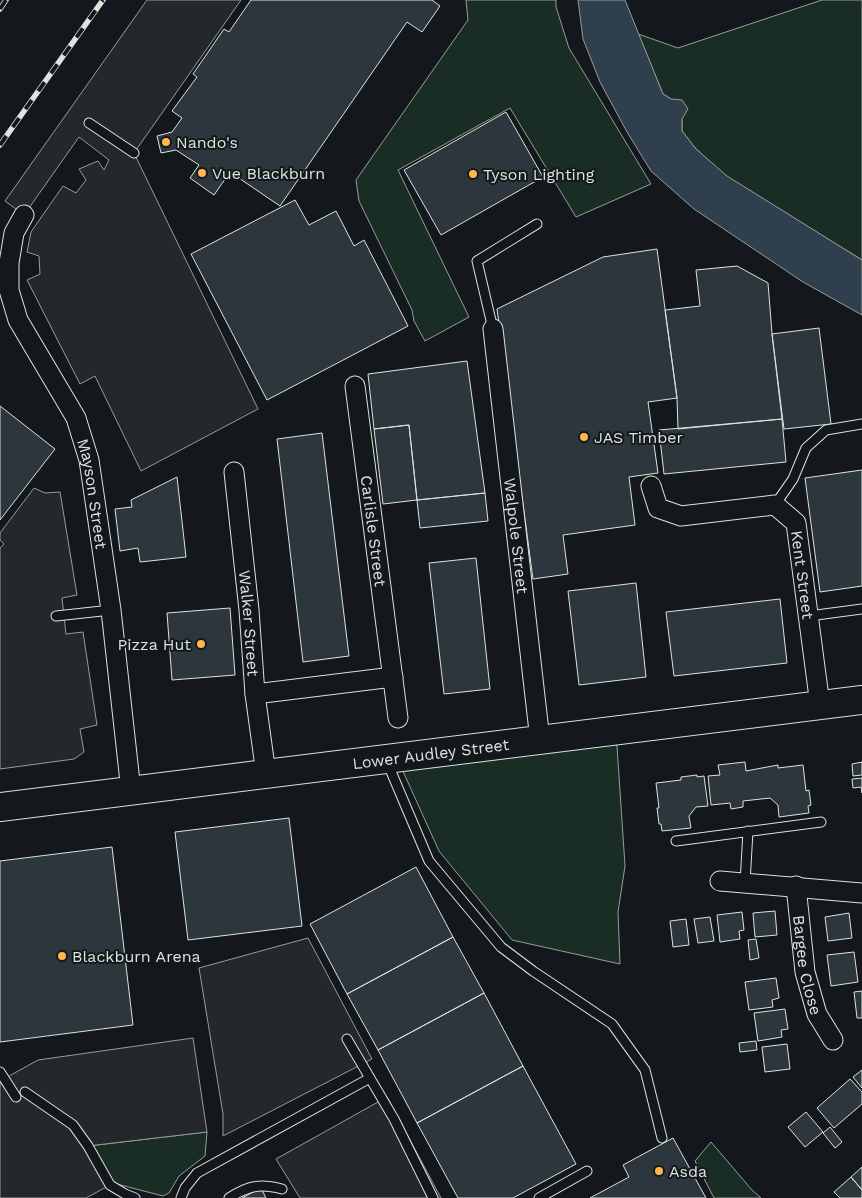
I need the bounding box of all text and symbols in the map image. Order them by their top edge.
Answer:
place label: Nando's [176,133,238,152]
marker: Nando's [160,136,172,148]
place label: Vue Blackburn [212,164,325,183]
place label: Tyson Lighting [483,165,595,184]
marker: Vue Blackburn [196,167,208,179]
marker: Tyson Lighting [467,168,479,180]
place label: JAS Timber [594,428,684,447]
marker: JAS Timber [578,431,590,443]
street label: Mayson Street [73,436,111,550]
street label: Carlisle Street [357,474,390,588]
street label: Walpole Street [501,477,533,595]
street label: Kent Street [788,529,818,621]
street label: Walker Street [235,569,263,677]
place label: Pizza Hut [118,635,191,654]
marker: Pizza Hut [195,638,207,650]
street label: Lower Audley Street [351,734,510,773]
street label: Bargee Close [790,914,826,1017]
place label: Blackburn Arena [72,947,201,966]
marker: Blackburn Arena [56,950,68,962]
place label: Asda [669,1162,707,1181]
marker: Asda [653,1165,665,1177]

